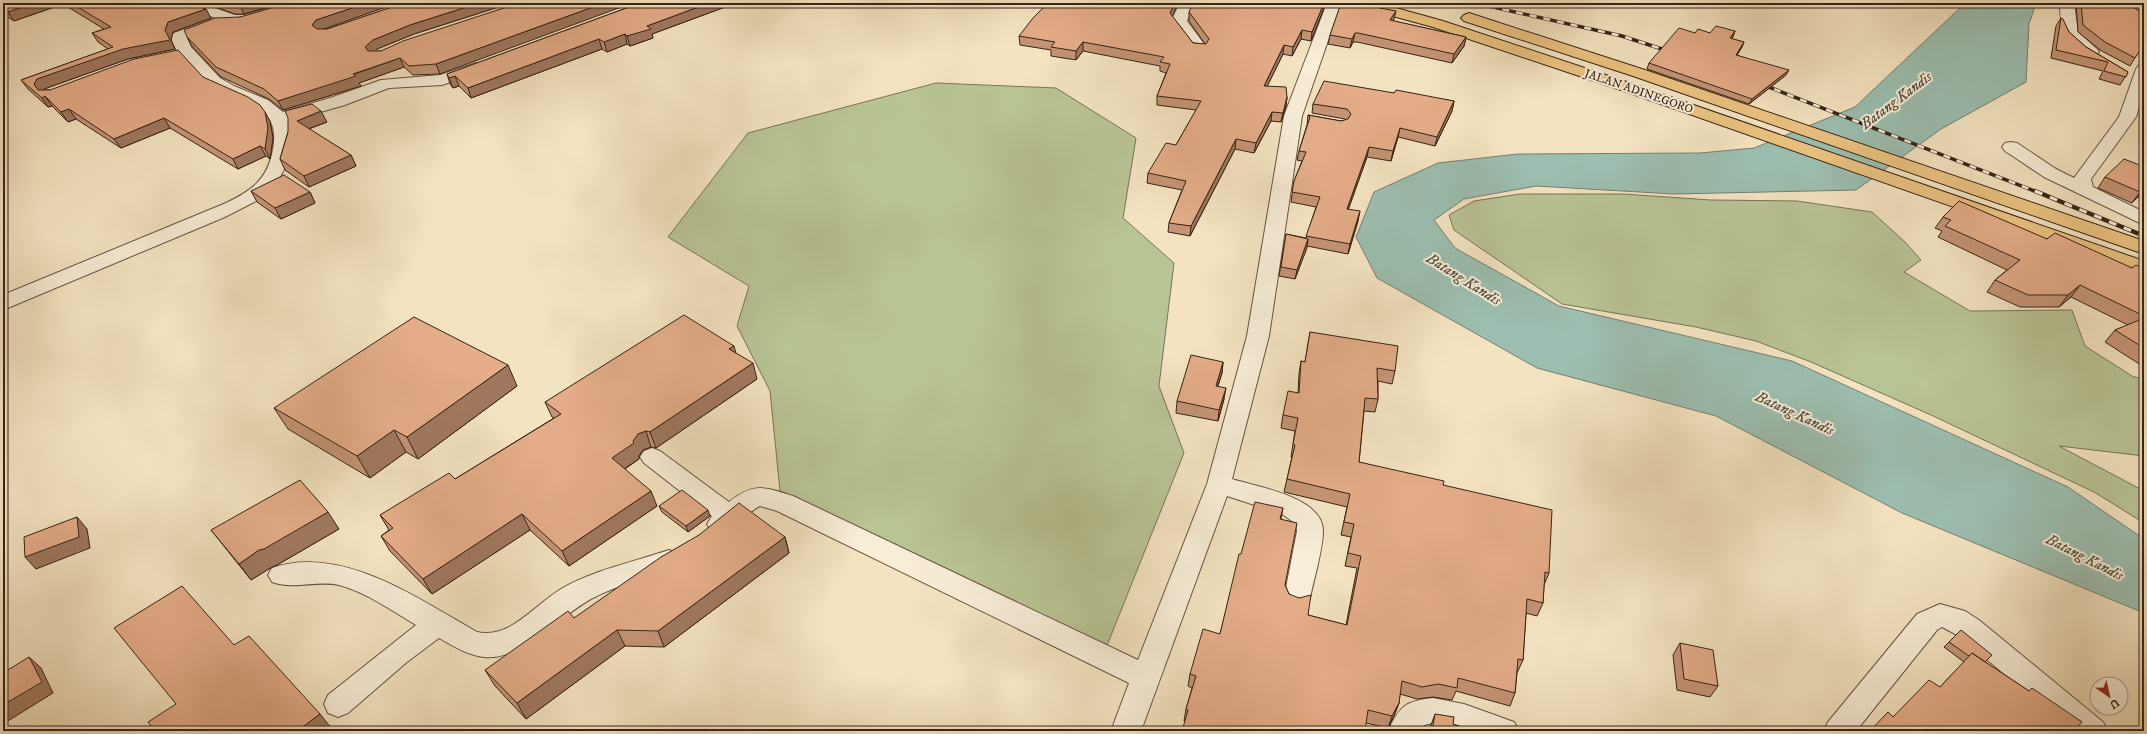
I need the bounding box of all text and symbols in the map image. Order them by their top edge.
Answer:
street label: JALAN ADINEGORO [1582,65,1695,117]
water label: Batang Kandis [1856,67,1936,134]
water label: Batang Kandis [1422,248,1505,310]
water label: Batang Kandis [1752,387,1837,440]
water label: Batang Kandis [2042,529,2127,585]
north arrow [2089,676,2129,716]
text: U [2106,695,2121,712]

